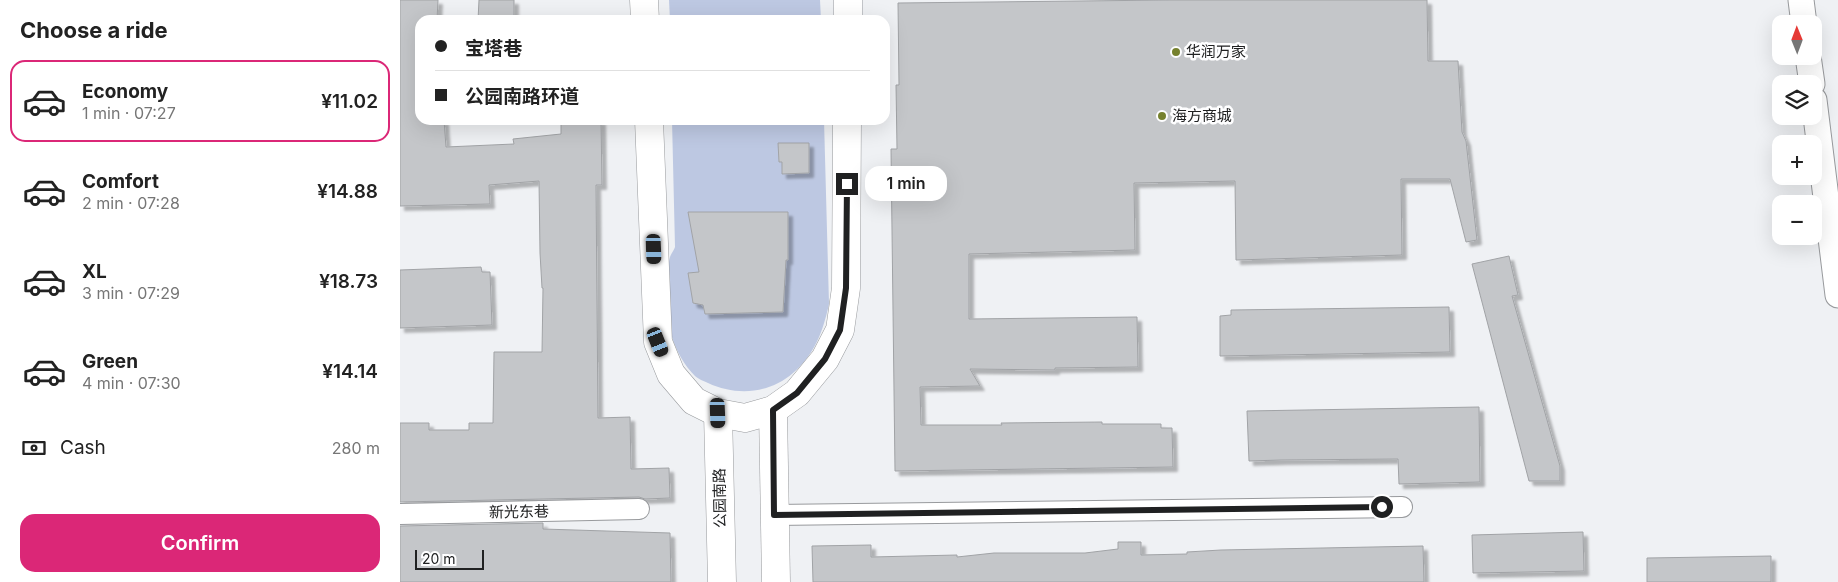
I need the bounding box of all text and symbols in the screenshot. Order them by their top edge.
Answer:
north arrow [1772,15,1822,65]
map controls [1772,15,1822,245]
text: Choose a ride [20,17,168,43]
text: 宝塔巷 [465,37,522,60]
place label: 华润万家 [1186,42,1246,61]
marker: 华润万家 [1170,46,1182,58]
button: layers [1772,75,1822,125]
icon: car [22,79,67,124]
text: Economy [82,80,168,103]
text: 公园南路环道 [465,85,579,108]
text: ¥11.02 [321,90,378,113]
text: 1 min · 07:27 [82,103,176,123]
place label: 海方商城 [1172,106,1232,125]
marker: 海方商城 [1156,110,1168,122]
button: + [1772,135,1822,185]
callout: 1 min [864,166,947,202]
icon: car [22,169,67,214]
text: Comfort [82,170,159,193]
route end [836,173,858,195]
text: 1 min [886,173,926,193]
text: ¥14.88 [317,180,378,203]
text: 2 min · 07:28 [82,193,180,213]
button: − [1772,195,1822,245]
car [645,234,662,264]
icon: car [22,259,67,304]
text: XL [82,260,107,283]
text: ¥18.73 [319,270,378,293]
text: 3 min · 07:29 [82,283,180,303]
car [645,325,670,359]
icon: car [22,349,67,394]
text: Green [82,350,138,373]
text: ¥14.14 [322,360,378,383]
text: 4 min · 07:30 [82,373,181,393]
car [709,398,726,428]
icon: cash [20,434,48,462]
text: Cash [60,436,106,459]
text: 280 m [332,438,380,458]
street label: 公园南路 [709,468,730,528]
route start [1371,496,1393,518]
street label: 新光东巷 [489,501,549,522]
button: Confirm [20,514,380,572]
scale bar [415,547,484,570]
text: 20 m [422,550,456,567]

